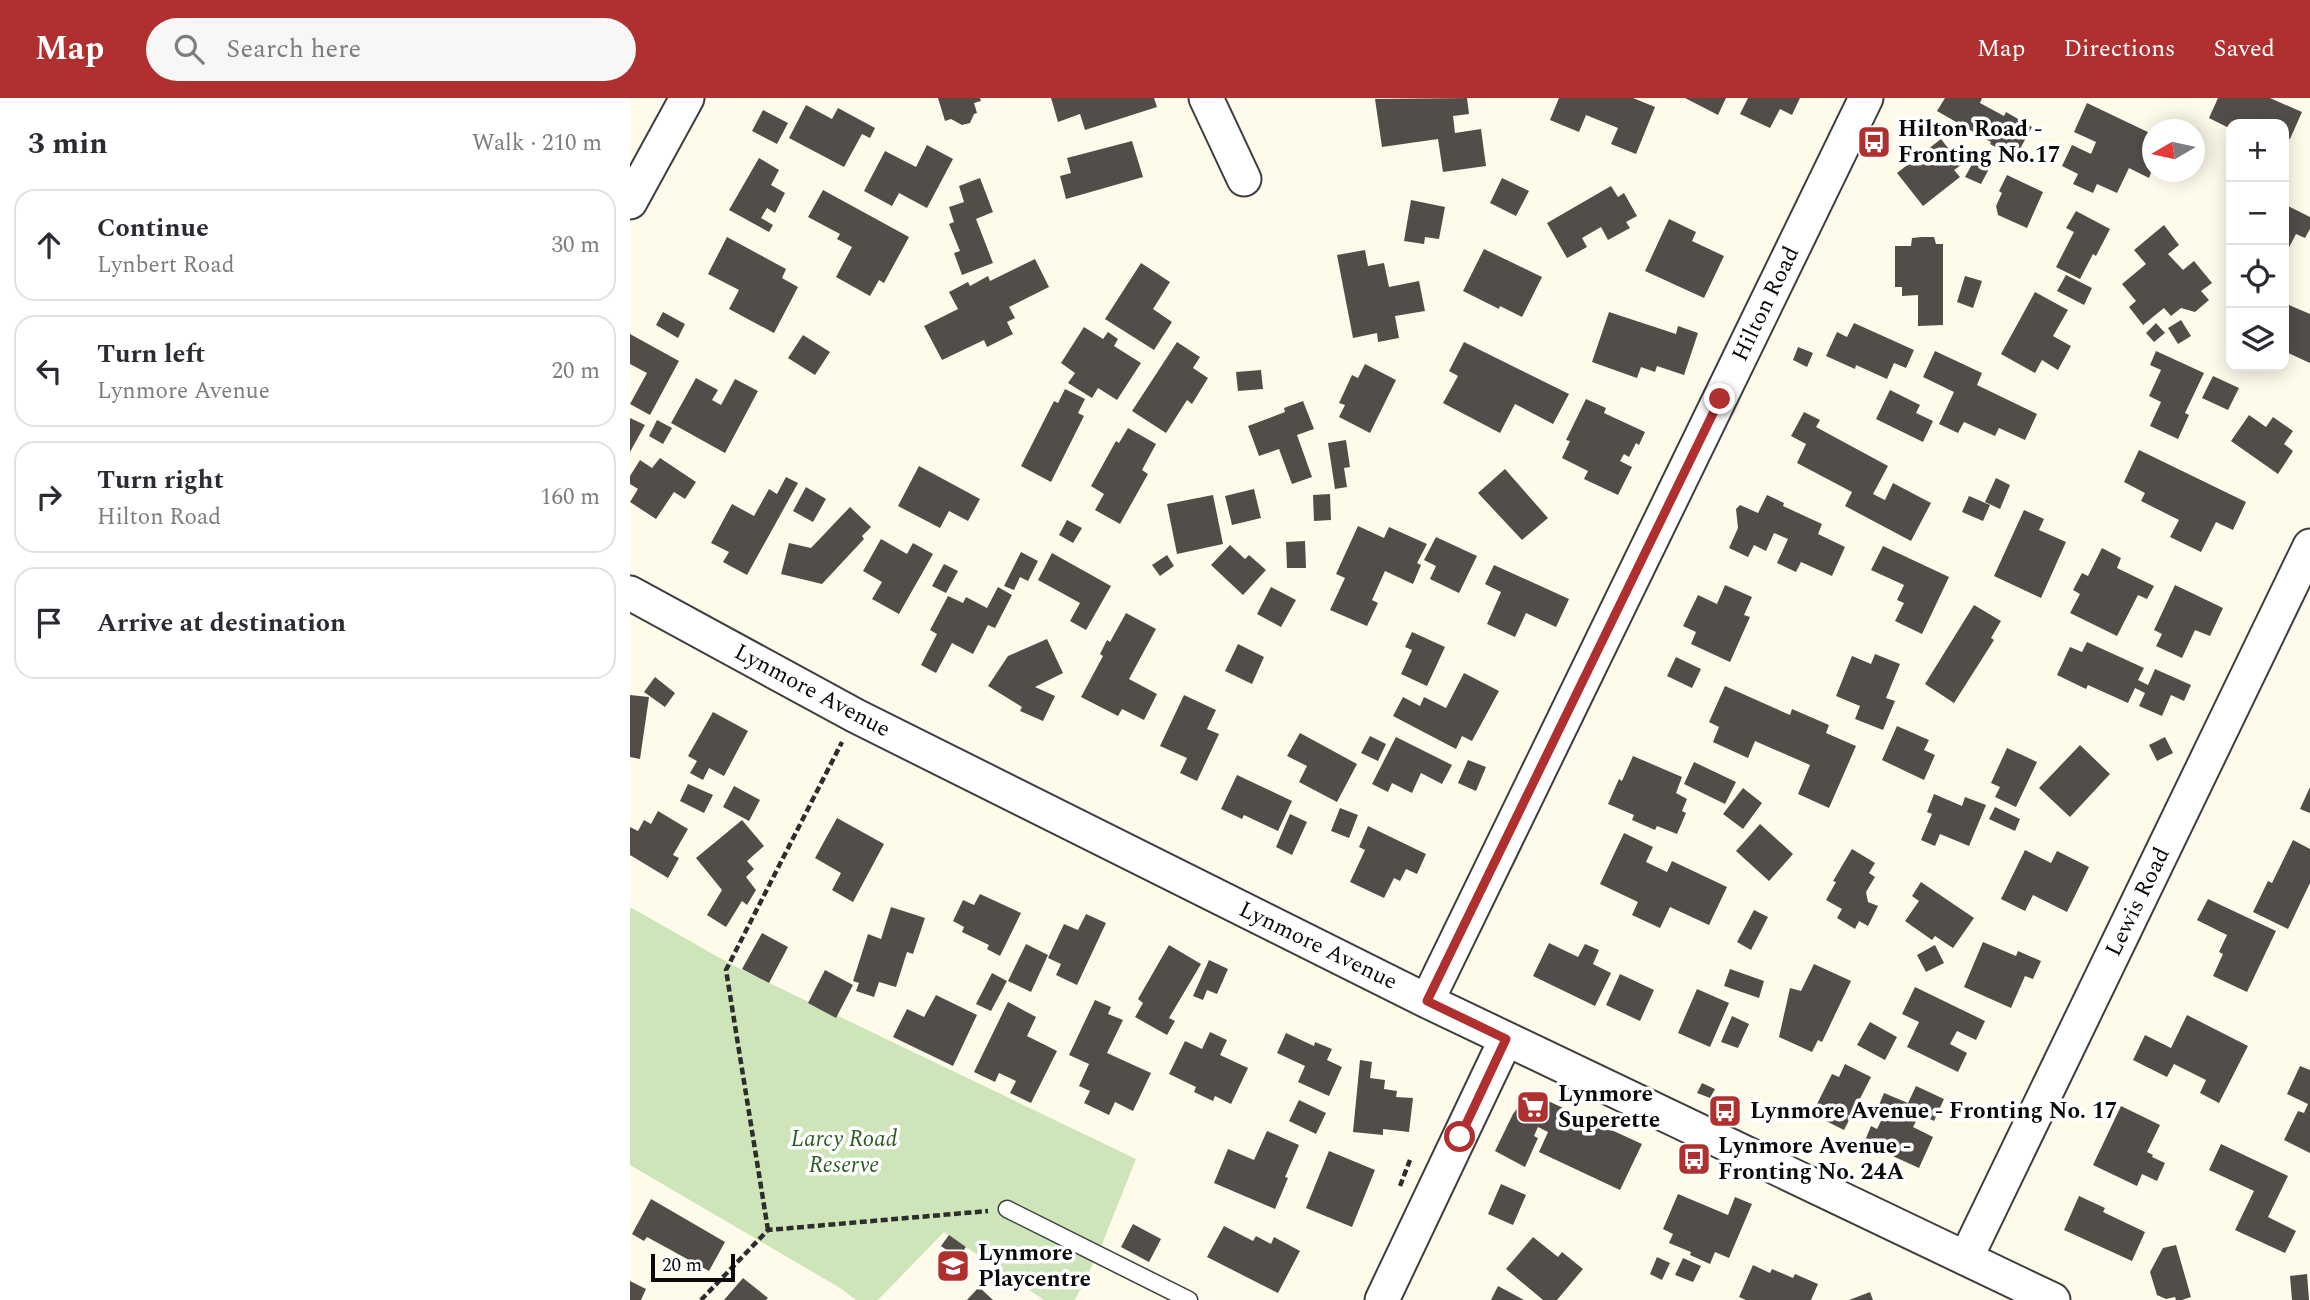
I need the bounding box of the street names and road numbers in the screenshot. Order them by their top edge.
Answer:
street label: Hilton Road [1723,240,1809,367]
street label: Lynmore Avenue [727,635,897,747]
street label: Lewis Road [2096,841,2180,963]
street label: Lynmore Avenue [1233,892,1403,1000]

